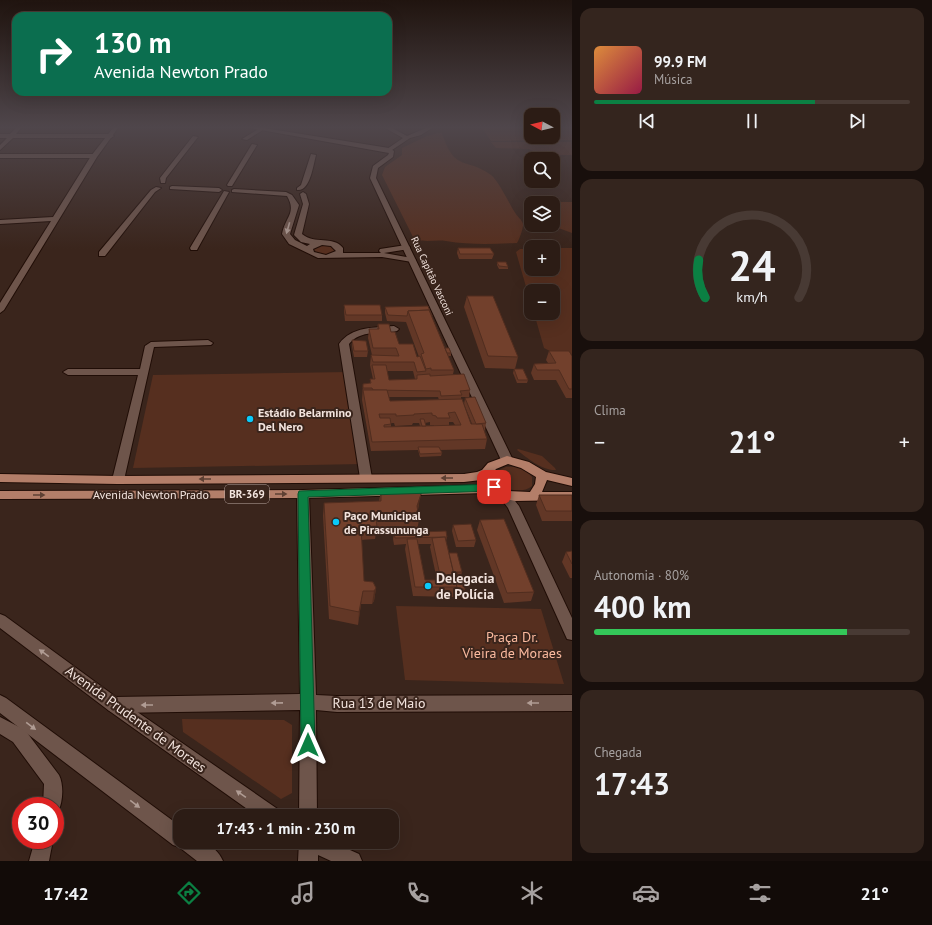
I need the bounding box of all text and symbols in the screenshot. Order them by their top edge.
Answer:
text: 130 m [94,24,171,61]
icon: right [28,28,80,80]
text: 99.9 FM [654,52,707,71]
text: Avenida Newton Prado [94,60,268,83]
text: Música [654,71,693,88]
north arrow [524,108,560,144]
map controls [524,108,560,320]
icon: previous [636,110,658,132]
icon: pause [741,110,763,132]
icon: next [846,110,868,132]
button: search [524,152,560,188]
button: layers [524,196,560,232]
one-way arrow [285,222,291,234]
street label: Rua Capitão Vasconi [408,234,456,318]
text: 24 [728,239,776,292]
button: + [524,240,560,276]
button: − [524,284,560,320]
text: km/h [736,286,768,305]
text: Clima [594,402,626,419]
place label: Estádio Belarmino Del Nero [258,405,352,434]
marker: Estádio Belarmino Del Nero [245,414,255,424]
text: 21° [728,422,776,461]
text: − [594,428,605,456]
text: + [899,428,910,456]
pin [477,470,511,504]
one-way arrow [440,475,453,481]
one-way arrow [199,476,211,483]
icon: arrive [483,476,505,498]
road number: BR-369 [225,485,269,503]
street label: Avenida Newton Prado [93,487,209,502]
one-way arrow [275,491,288,497]
one-way arrow [33,492,46,498]
place label: Paço Municipal de Pirassununga [344,508,428,537]
marker: Paço Municipal de Pirassununga [331,517,341,527]
text: Autonomia · 80% [594,567,689,584]
place label: Delegacia de Polícia [436,569,495,603]
marker: Delegacia de Polícia [423,581,433,591]
text: 400 km [594,587,692,626]
park label: Praça Dr. Vieira de Moraes [461,628,562,662]
one-way arrow [39,649,49,657]
street label: Avenida Prudente de Moraes [62,662,210,776]
street label: Rua 13 de Maio [332,694,426,712]
one-way arrow [270,700,283,706]
one-way arrow [526,700,539,706]
one-way arrow [140,702,153,708]
one-way arrow [26,722,37,730]
position arrow [287,724,329,766]
text: Chegada [594,744,642,761]
text: 17:43 [594,764,670,803]
one-way arrow [236,790,246,798]
speed limit sign: 30 [12,797,64,849]
one-way arrow [130,800,140,808]
text: 17:43 · 1 min · 230 m [217,819,355,838]
icon: directions [175,879,203,907]
icon: music [289,879,317,907]
icon: phone [404,879,432,907]
icon: climate [518,879,546,907]
icon: car [632,879,660,907]
icon: filters [746,879,774,907]
text: 17:42 [43,882,89,905]
text: 21° [861,882,889,905]

